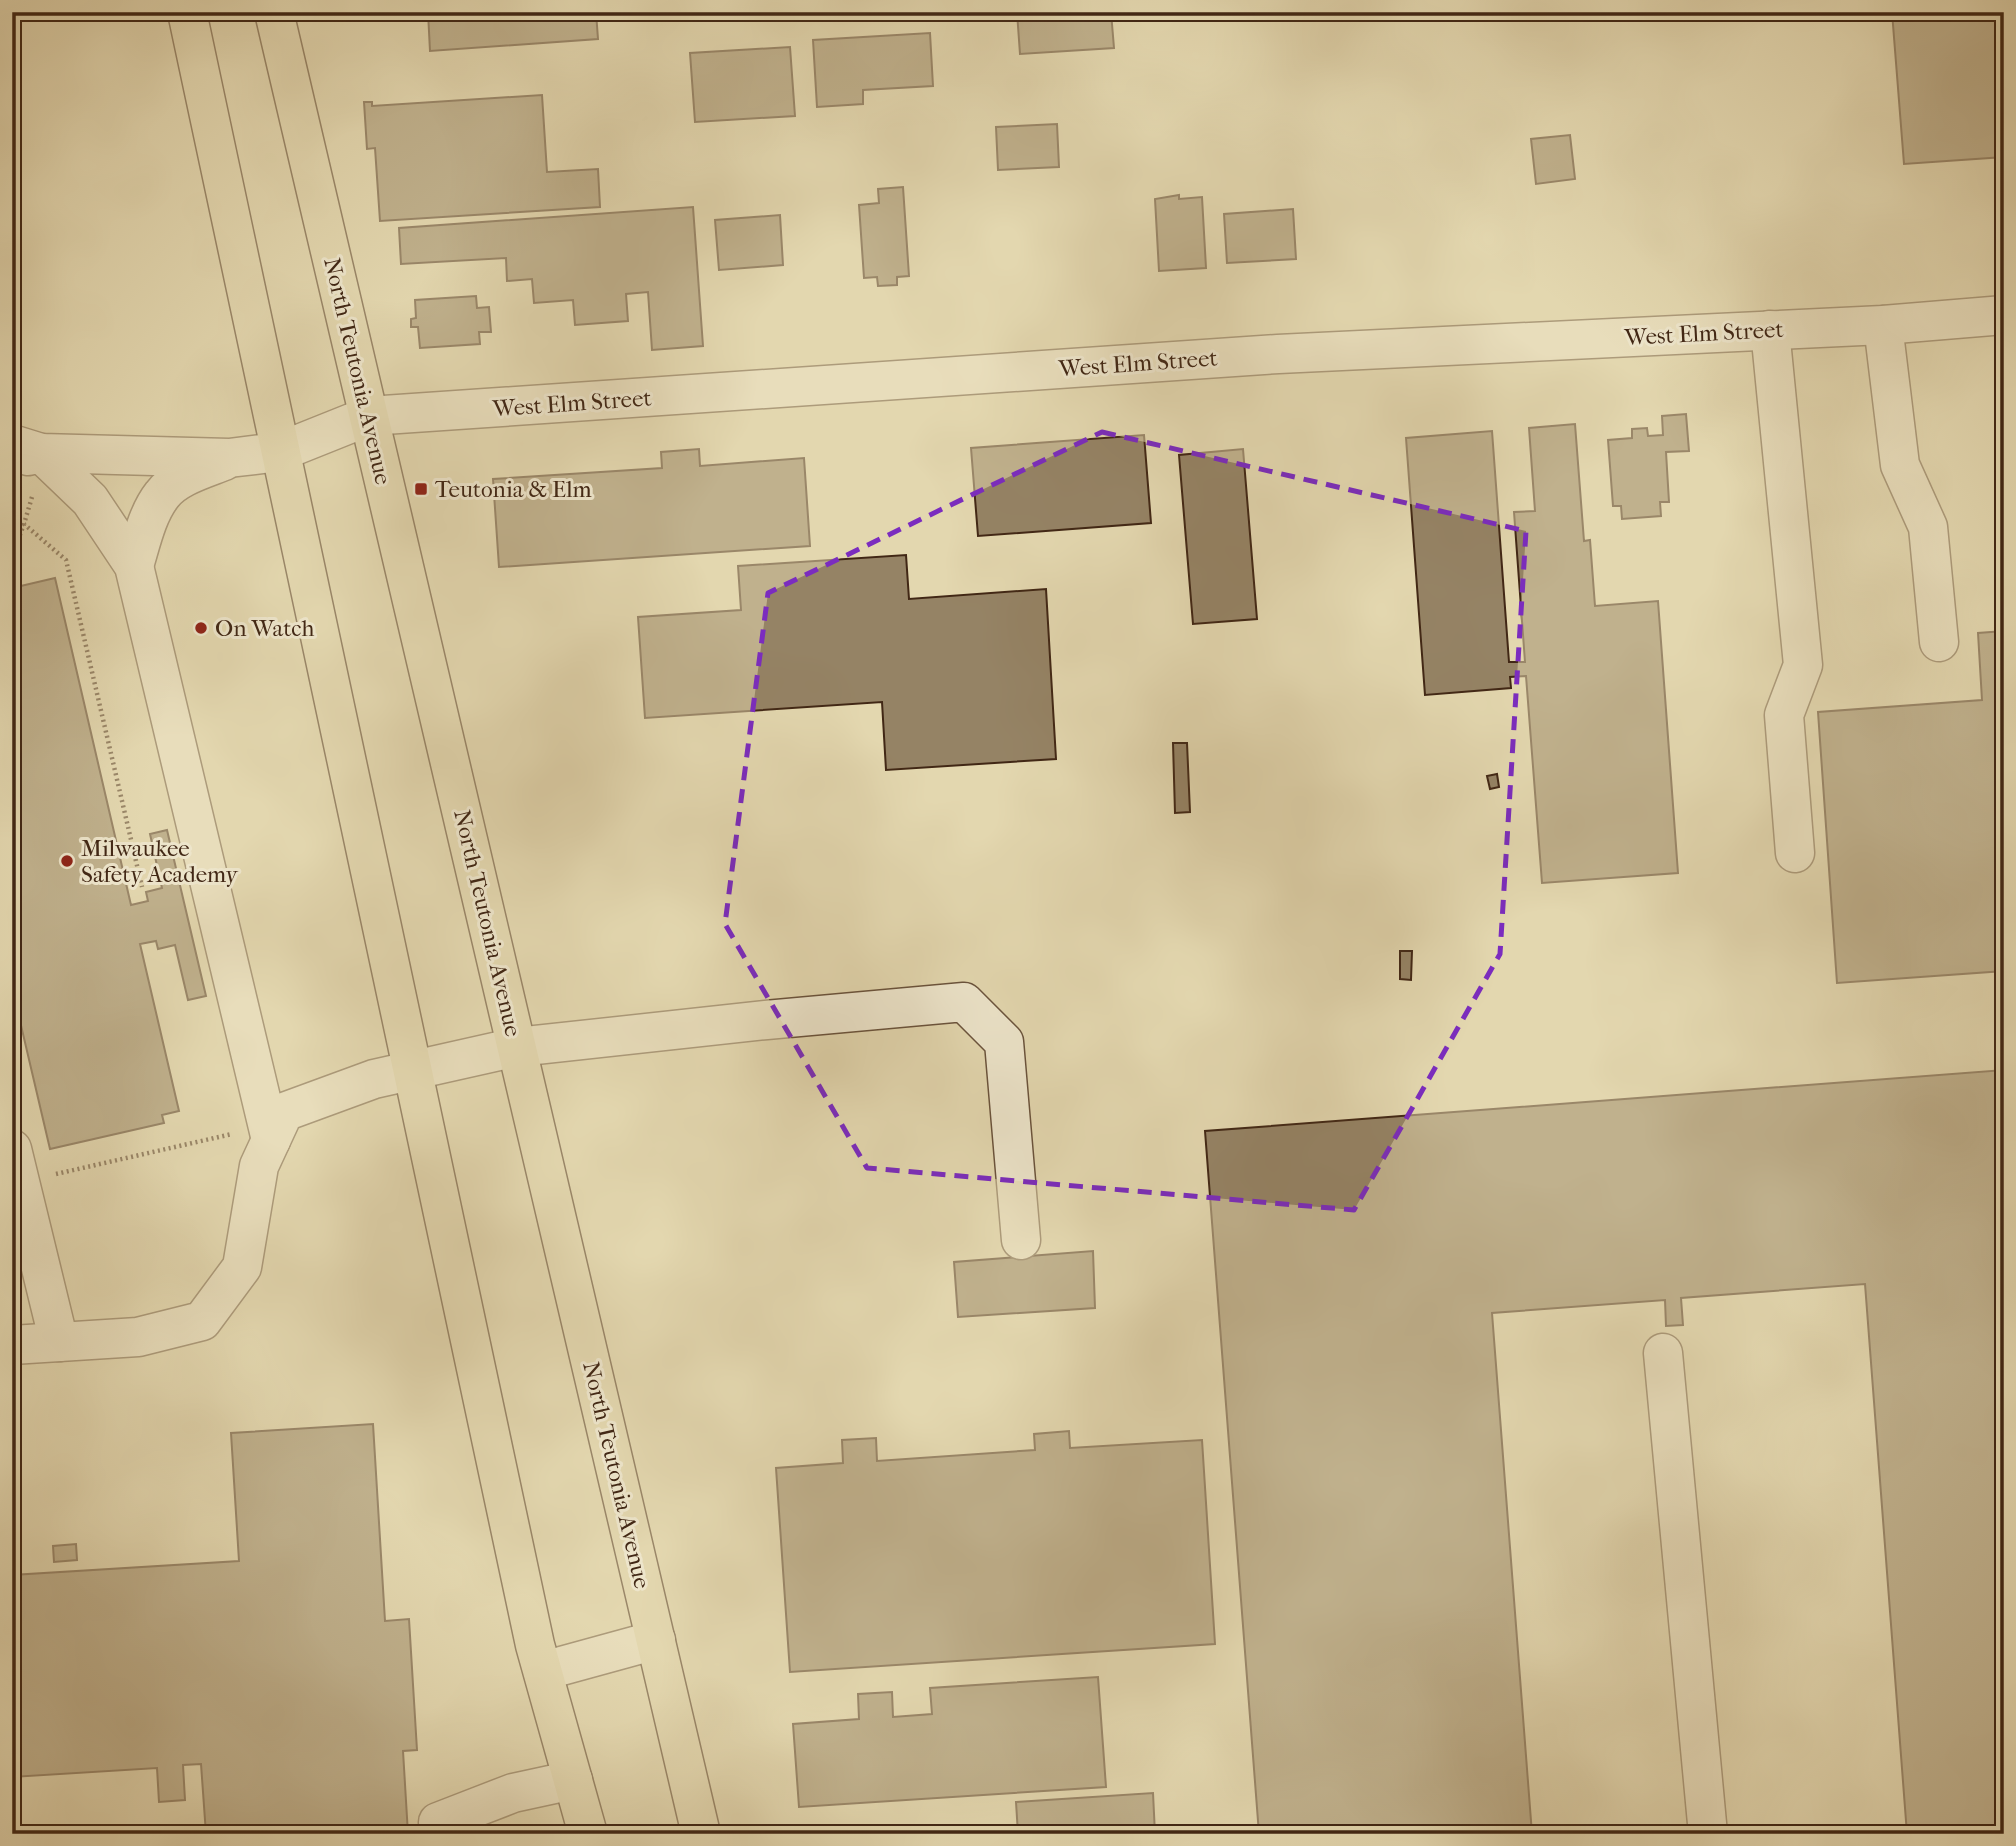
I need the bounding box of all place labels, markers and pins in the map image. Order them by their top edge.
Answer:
place label: Teutonia & Elm [435,476,592,503]
marker: Teutonia & Elm [413,481,429,497]
place label: On Watch [215,615,314,642]
marker: On Watch [193,620,209,636]
place label: Milwaukee Safety Academy [81,835,239,888]
marker: Milwaukee Safety Academy [59,853,75,869]

